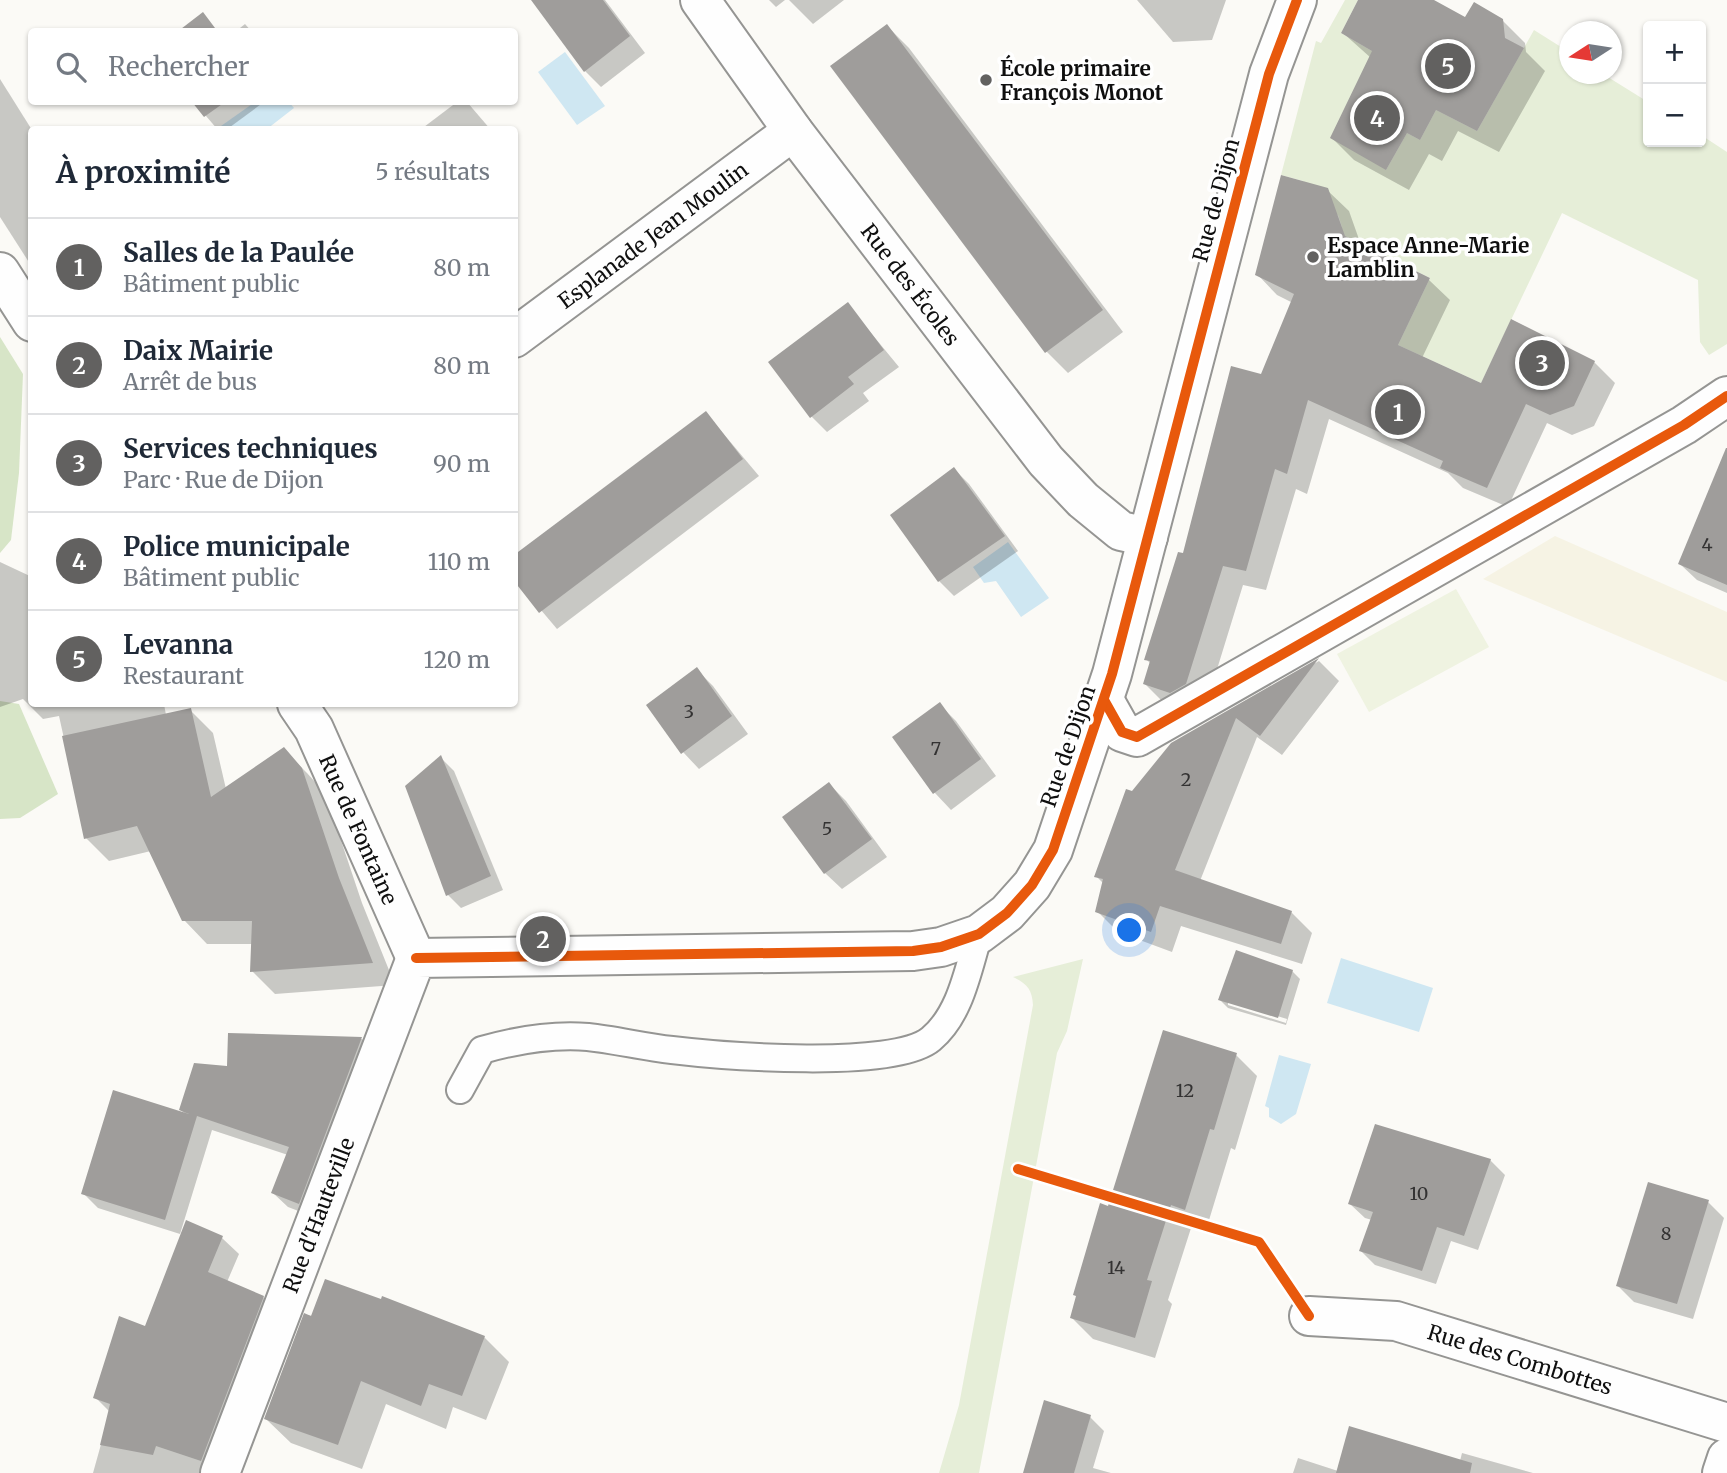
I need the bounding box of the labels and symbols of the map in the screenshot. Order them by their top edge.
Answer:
north arrow [1559,21,1622,84]
pin: 5 [1425,40,1471,92]
place label: École primaire François Monot [1000,54,1164,106]
marker: École primaire François Monot [978,72,994,88]
pin: 4 [1354,92,1400,144]
street label: Rue de Dijon [1187,135,1245,265]
street label: Esplanade Jean Moulin [553,156,753,314]
street label: Rue des Écoles [855,218,966,351]
place label: Espace Anne-Marie Lamblin [1327,232,1529,283]
marker: Espace Anne-Marie Lamblin [1305,249,1321,265]
pin: 3 [1519,337,1565,389]
pin: 1 [1375,386,1421,438]
house number: 4 [1701,533,1713,556]
street label: Rue de Dijon [1035,682,1101,810]
house number: 3 [684,700,694,723]
house number: 7 [931,737,941,760]
street label: Rue de Fontaine [313,750,404,909]
house number: 2 [1181,768,1191,791]
house number: 5 [822,817,832,840]
pin: 2 [520,913,566,965]
your location [1112,913,1146,947]
house number: 12 [1176,1079,1194,1102]
street label: Rue d'Hauteville [276,1134,360,1296]
house number: 10 [1410,1182,1428,1205]
house number: 8 [1661,1222,1671,1245]
house number: 14 [1107,1256,1125,1279]
street label: Rue des Combottes [1424,1318,1616,1400]

